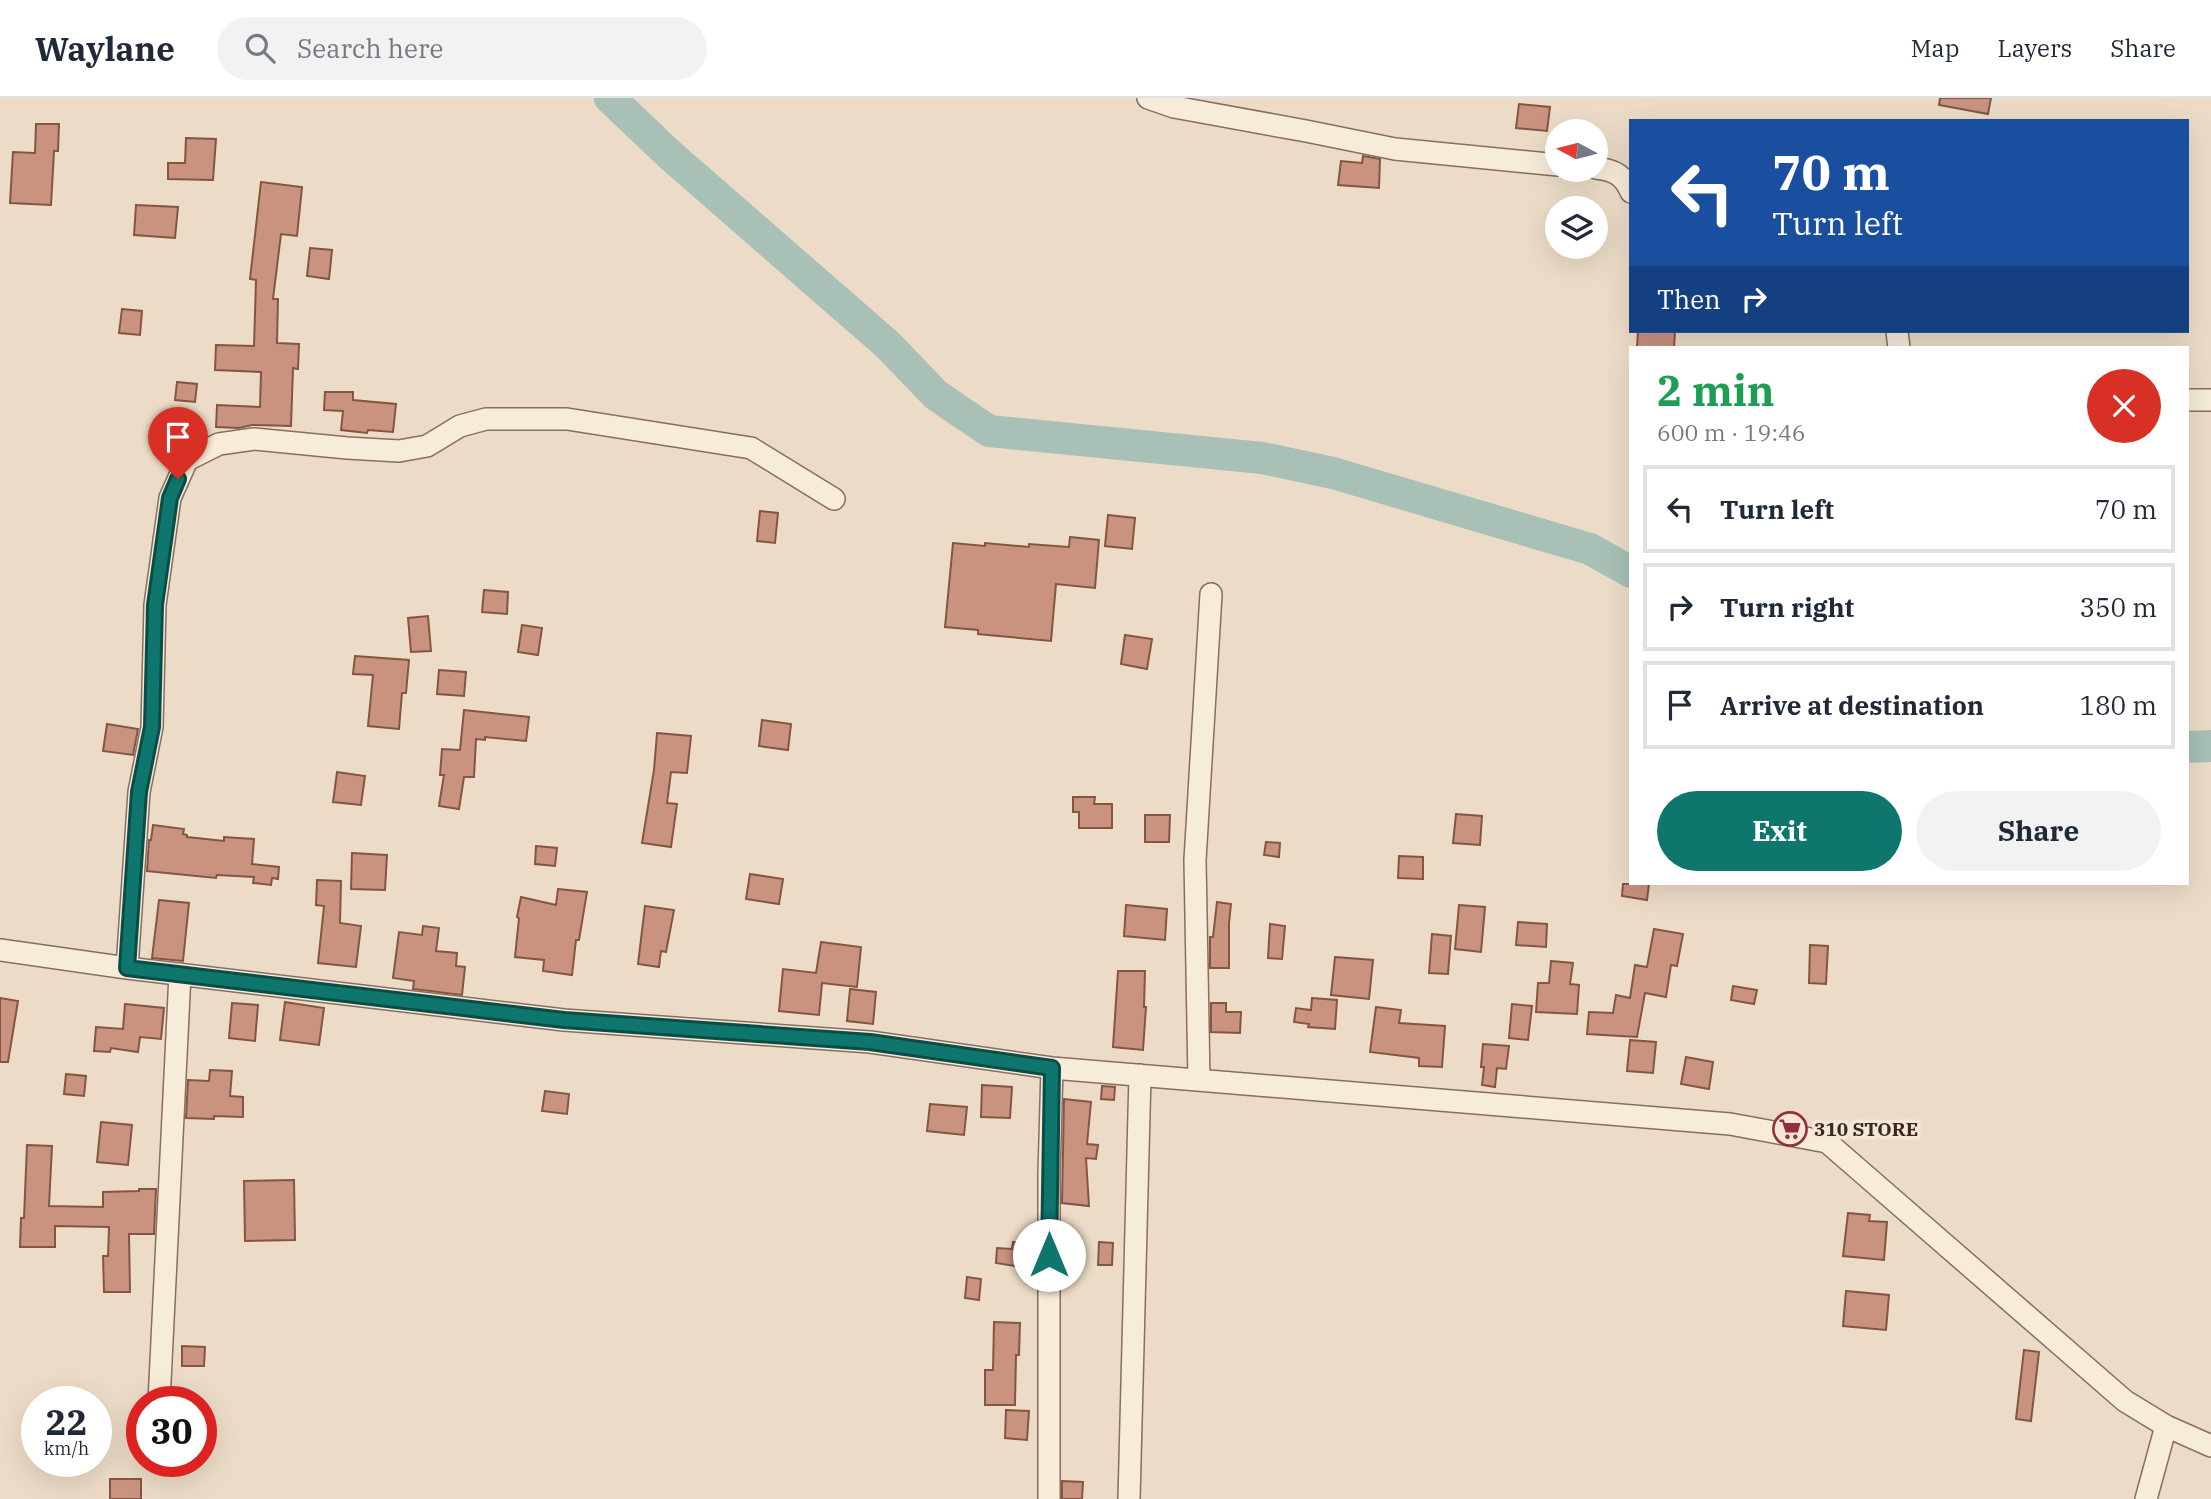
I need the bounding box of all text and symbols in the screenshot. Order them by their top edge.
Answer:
search box [217,17,707,80]
text: Waylane [35,27,175,70]
icon: search [241,29,279,67]
text: Search here [297,31,443,65]
text: Map [1911,32,1959,64]
text: Layers [1997,32,2072,64]
text: Share [2110,32,2176,64]
north arrow [1545,119,1608,182]
map controls [1545,119,1608,259]
text: 70 m [1772,140,1890,203]
icon: left [1657,147,1748,238]
button: layers [1545,196,1608,259]
text: Turn left [1772,202,1903,244]
icon: right [1735,280,1773,318]
text: Then [1657,282,1721,316]
text: 2 min [1657,363,1775,418]
button: close [2087,369,2161,443]
pin [148,407,208,479]
text: 600 m · 19:46 [1657,417,1806,447]
icon: arrive [159,418,197,456]
icon: left [1661,490,1699,528]
text: Turn left [1720,492,1834,526]
text: 70 m [2095,492,2157,526]
icon: right [1661,588,1699,626]
text: Turn right [1720,590,1854,624]
text: 350 m [2079,590,2157,624]
icon: arrive [1661,686,1699,724]
text: Arrive at destination [1720,688,1984,722]
text: 180 m [2079,688,2157,722]
button: Exit [1657,791,1902,871]
button: Share [1916,791,2161,871]
supermarket icon: 310 STORE [1771,1110,1809,1148]
place label: 310 STORE [1814,1117,1918,1141]
position arrow [1012,1218,1086,1292]
speed limit sign: 30 [126,1386,217,1477]
text: 22 [45,1399,88,1445]
text: km/h [44,1437,89,1460]

